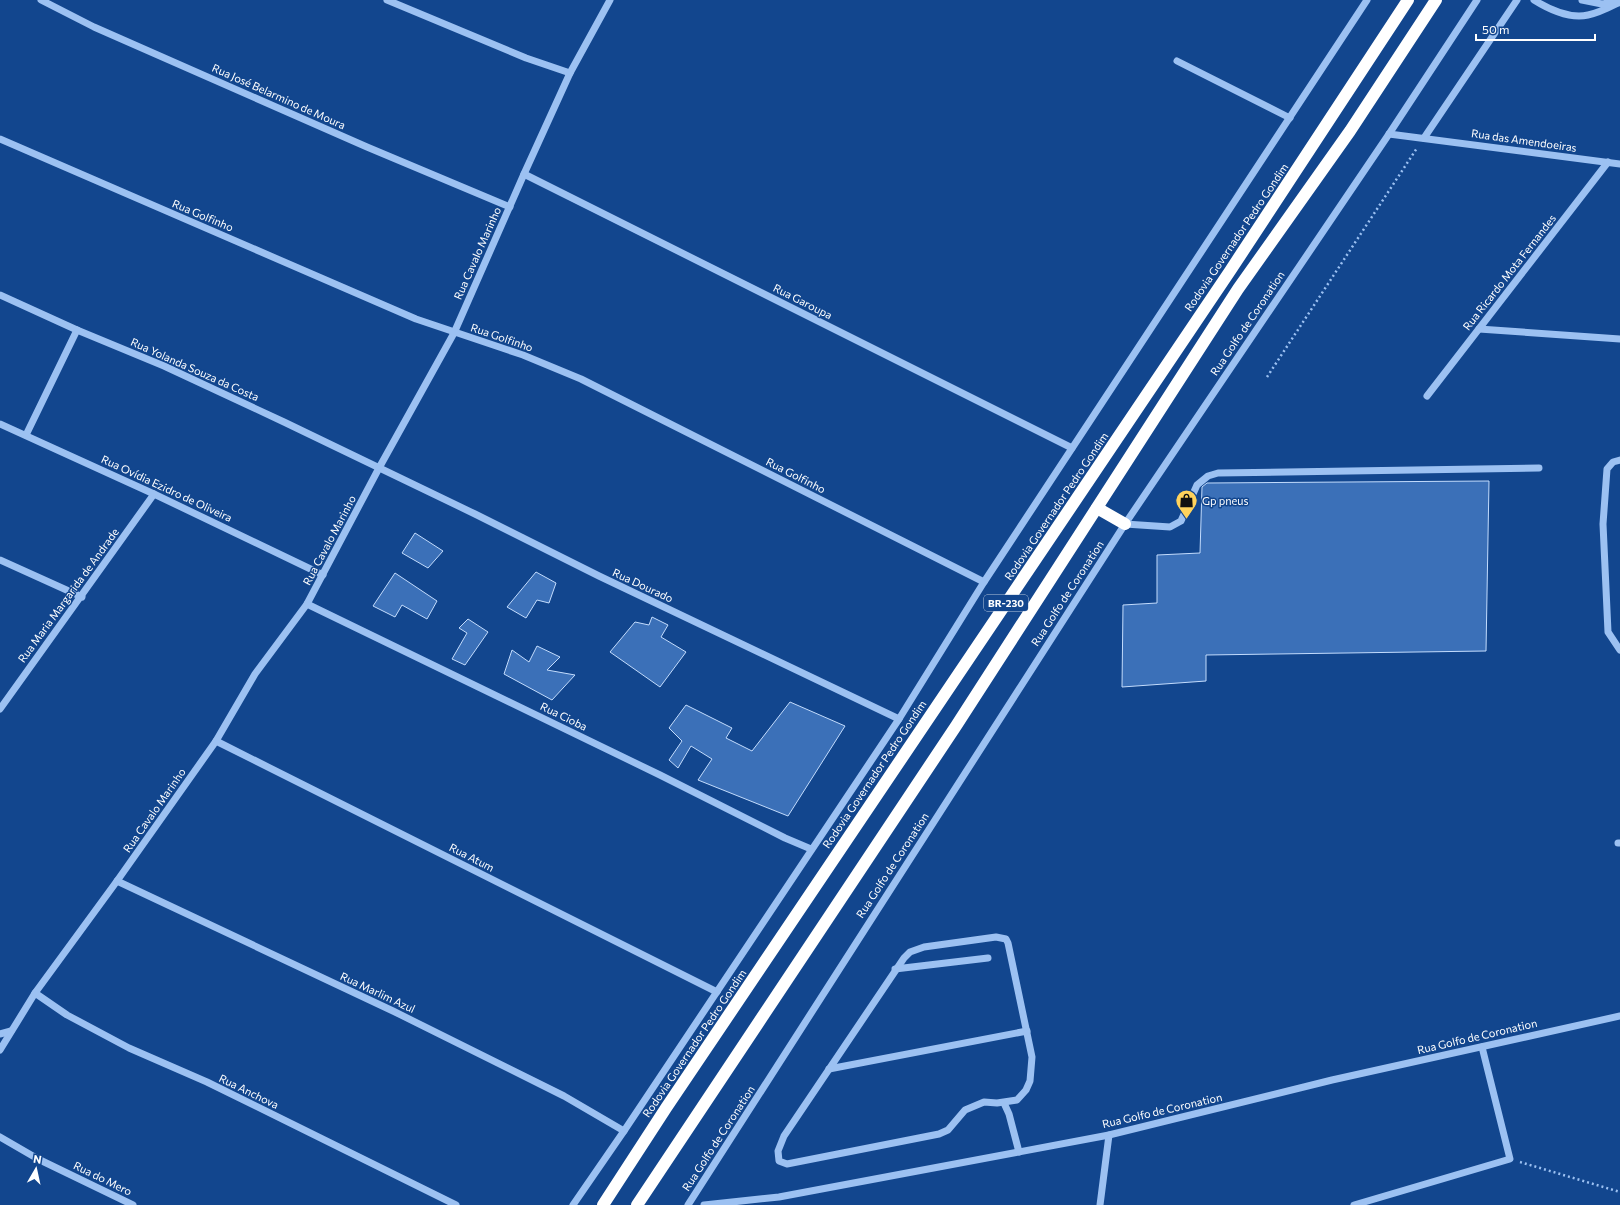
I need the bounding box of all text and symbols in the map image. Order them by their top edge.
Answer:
scale bar [1476,16,1595,42]
text: 50 m [1482,22,1510,36]
street label: Rua José Belarmino de Moura [210,61,348,132]
street label: Rua das Amendoeiras [1470,126,1578,154]
street label: Rodovia Governador Pedro Gondim [1181,161,1291,313]
street label: Rua Golfinho [171,196,236,234]
street label: Rua Cavalo Marinho [451,204,503,301]
street label: Rua Ricardo Mota Fernandes [1460,212,1558,332]
street label: Rua Golfo de Coronation [1207,268,1287,378]
street label: Rua Garoupa [771,281,835,321]
street label: Rua Golfinho [469,320,535,354]
street label: Rua Yolanda Souza da Costa [129,335,261,403]
street label: Rodovia Governador Pedro Gondim [1001,430,1111,582]
street label: Rua Ovídia Ezidro de Oliveira [100,452,234,524]
street label: Rua Golfinho [764,454,828,496]
shop icon: Gp pneus [1173,487,1199,520]
street label: Rua Cavalo Marinho [300,493,358,587]
place label: Gp pneus [1202,494,1248,507]
street label: Rua Maria Margarida de Andrade [15,525,121,665]
street label: Rua Golfo de Coronation [1028,538,1106,648]
street label: Rua Dourado [611,565,676,605]
road number: BR-230 [984,595,1028,611]
street label: Rodovia Governador Pedro Gondim [819,698,929,850]
street label: Rua Cioba [538,699,590,733]
street label: Rua Cavalo Marinho [120,765,188,855]
street label: Rua Golfo de Coronation [853,810,931,920]
street label: Rua Atum [447,840,497,874]
street label: Rodovia Governador Pedro Gondim [639,967,749,1119]
street label: Rua Marlim Azul [338,969,418,1015]
street label: Rua Golfo de Coronation [1416,1016,1538,1056]
street label: Rua Anchova [217,1071,281,1111]
street label: Rua Golfo de Coronation [679,1083,757,1193]
street label: Rua Golfo de Coronation [1101,1090,1223,1130]
north arrow [16,1149,56,1189]
text: N [33,1152,43,1166]
street label: Rua do Mero [72,1158,135,1198]

